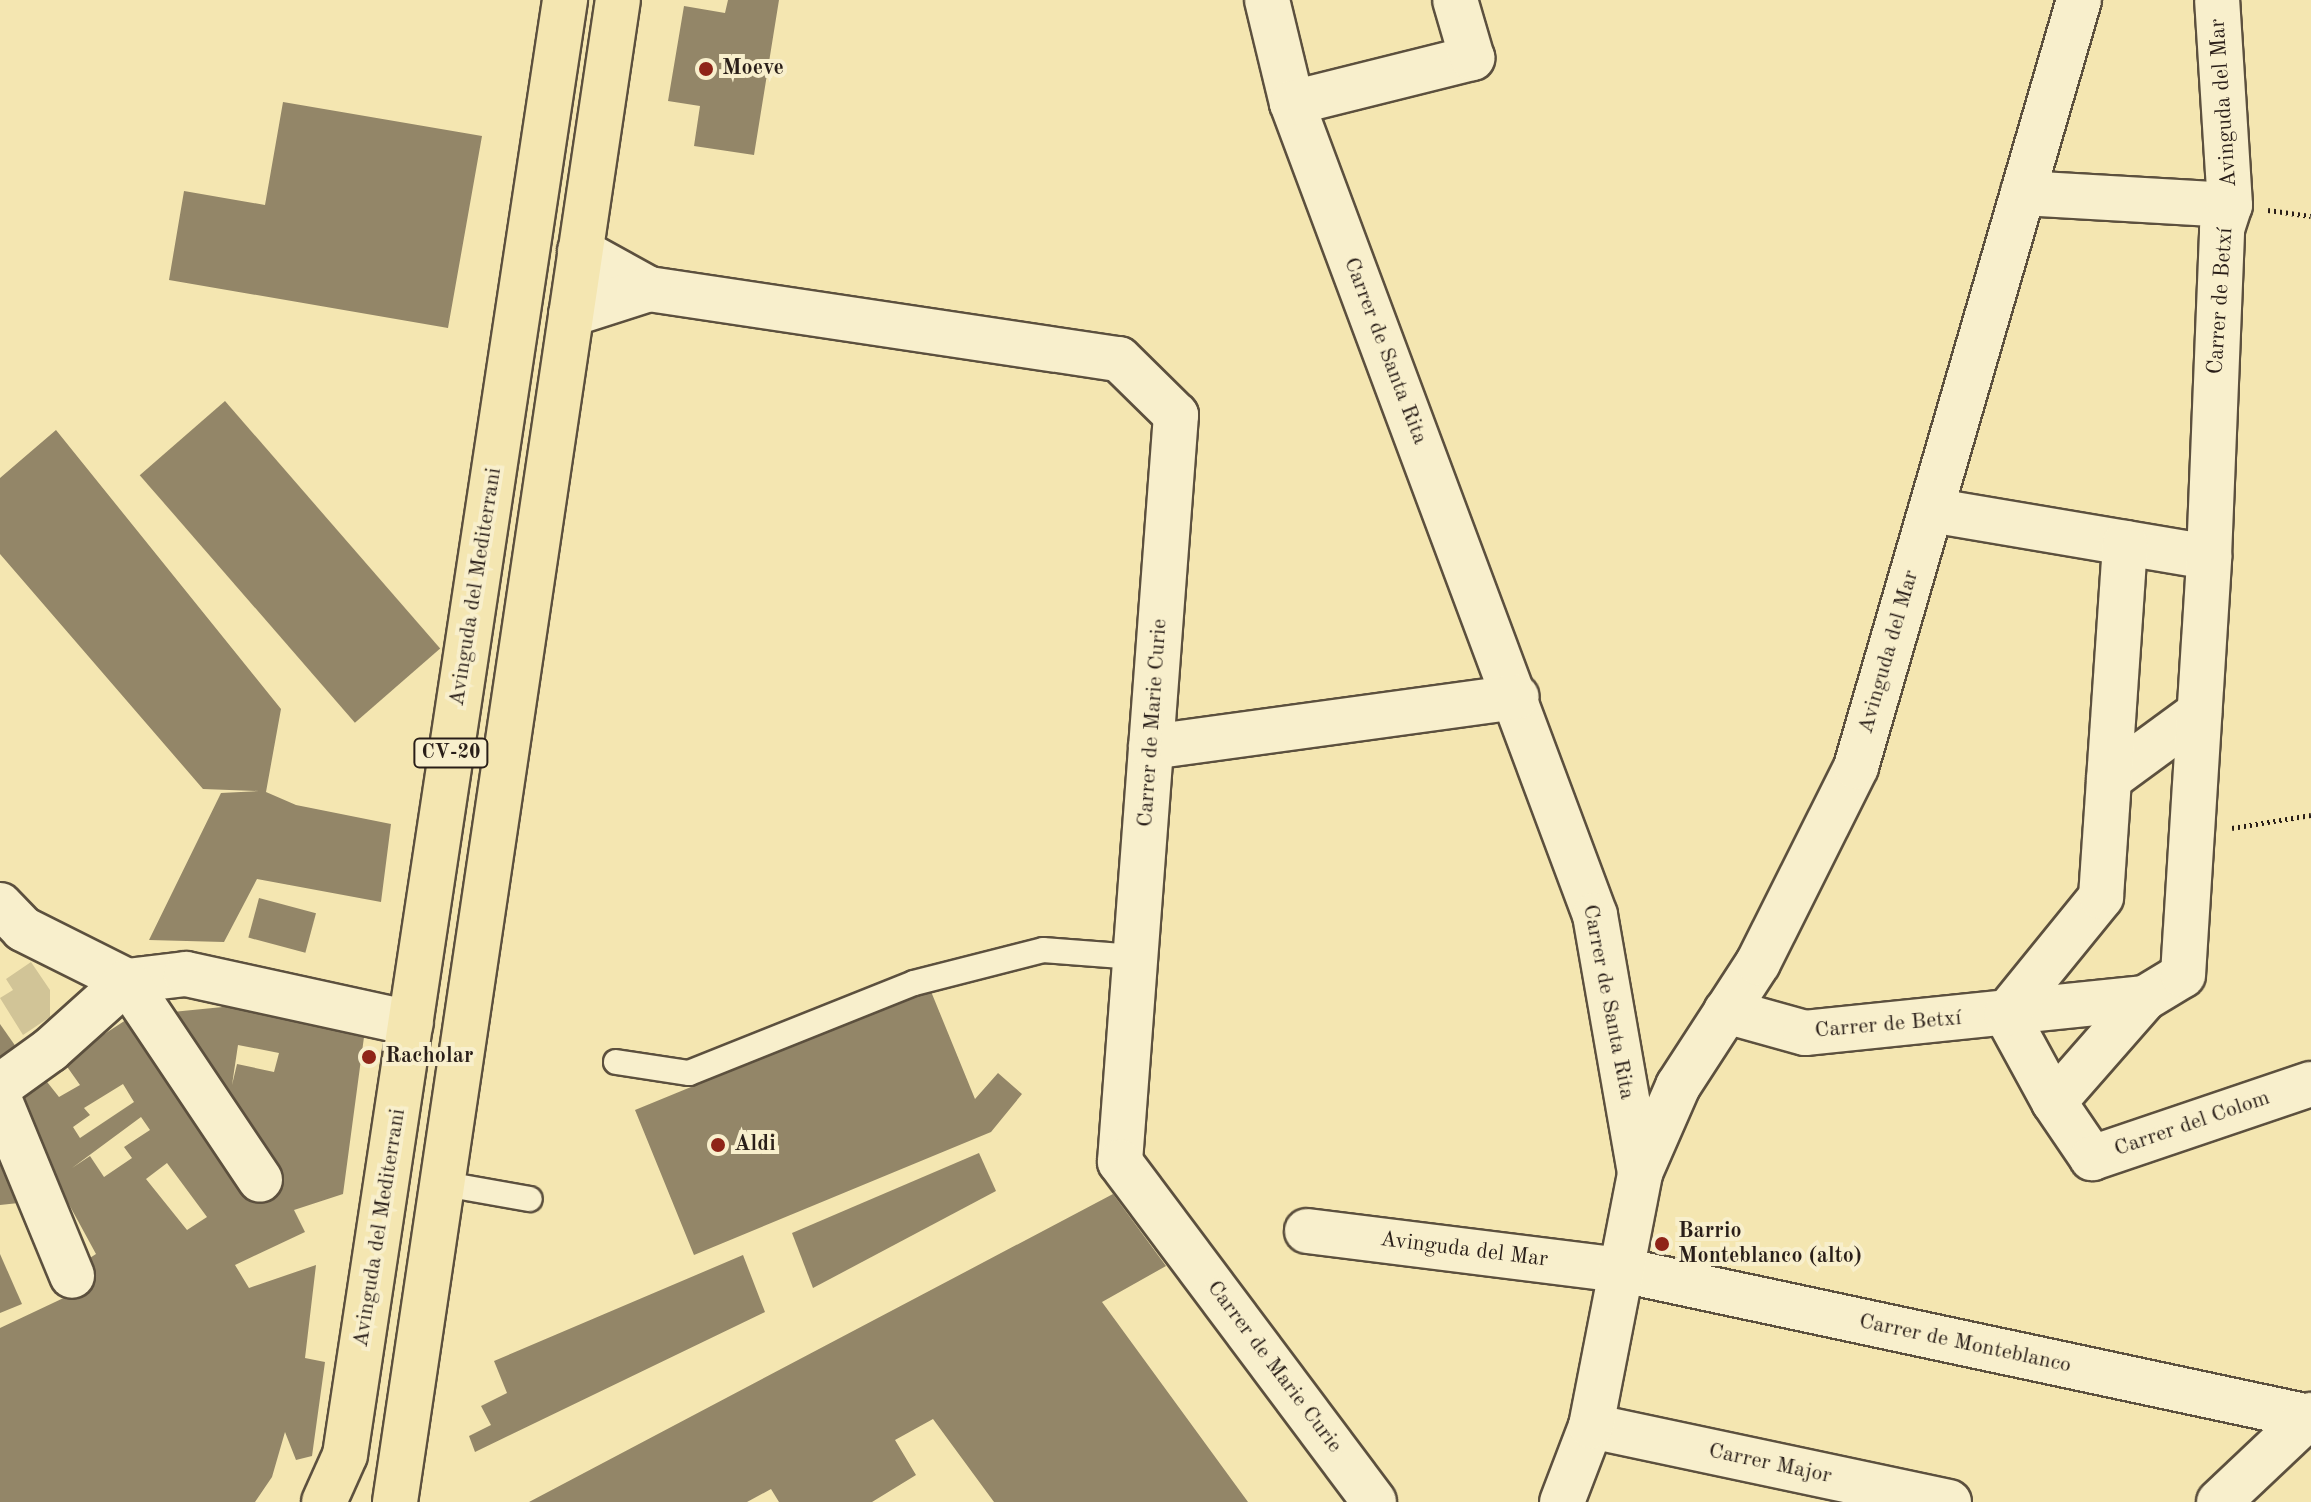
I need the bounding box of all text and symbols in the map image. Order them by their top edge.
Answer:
street label: Avinguda del Mar [2205,18,2243,188]
place label: Moeve [722,56,784,82]
marker: Moeve [697,60,715,78]
street label: Carrer de Betxí [2203,227,2239,375]
street label: Carrer de Santa Rita [1337,254,1433,448]
street label: Avinguda del Mediterrani [444,466,508,708]
street label: Avinguda del Mar [1853,567,1925,737]
street label: Carrer de Marie Curie [1133,618,1173,828]
road number: CV-20 [413,737,489,769]
street label: Carrer de Santa Rita [1576,902,1640,1102]
street label: Carrer de Betxí [1814,1005,1962,1045]
place label: Racholar [385,1044,473,1070]
marker: Racholar [360,1048,378,1066]
street label: Carrer del Colom [2111,1085,2273,1163]
street label: Avinguda del Mediterrani [348,1107,412,1349]
place label: Aldi [734,1132,776,1158]
marker: Aldi [709,1136,727,1154]
place label: Barrio Monteblanco (alto) [1678,1218,1862,1270]
street label: Avinguda del Mar [1378,1227,1550,1273]
marker: Barrio Monteblanco (alto) [1653,1235,1671,1253]
street label: Carrer de Marie Curie [1201,1276,1347,1458]
street label: Carrer de Monteblanco [1857,1309,2073,1379]
street label: Carrer Major [1706,1438,1834,1490]

